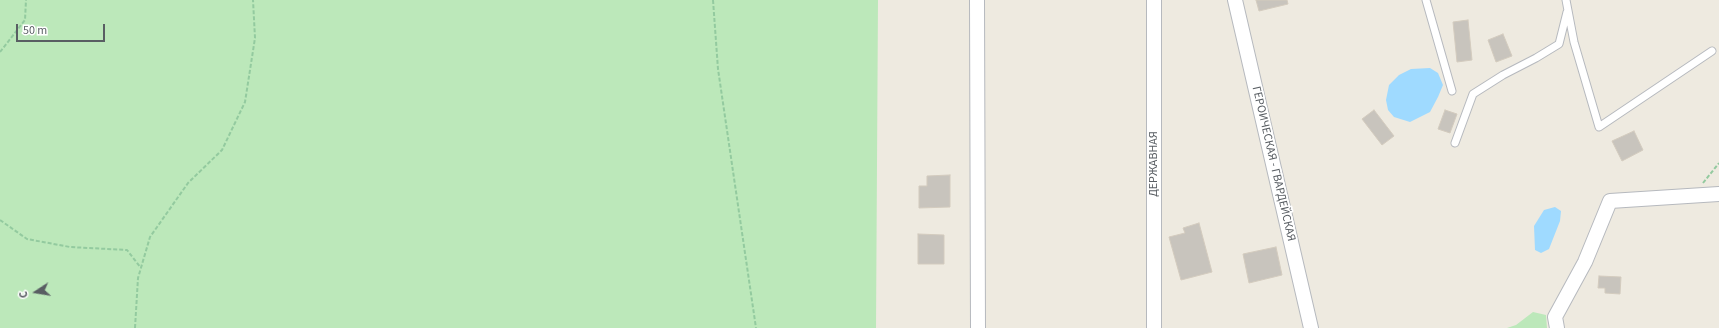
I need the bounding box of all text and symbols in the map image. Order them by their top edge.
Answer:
scale bar [18,16,107,42]
text: 50 m [23,22,47,39]
street label: ГЕРОИЧЕСКАЯ - ГВАРДЕЙСКАЯ [1248,85,1298,243]
street label: ДЕРЖАВНАЯ [1147,131,1161,197]
north arrow [16,272,56,312]
text: С [16,290,32,299]

